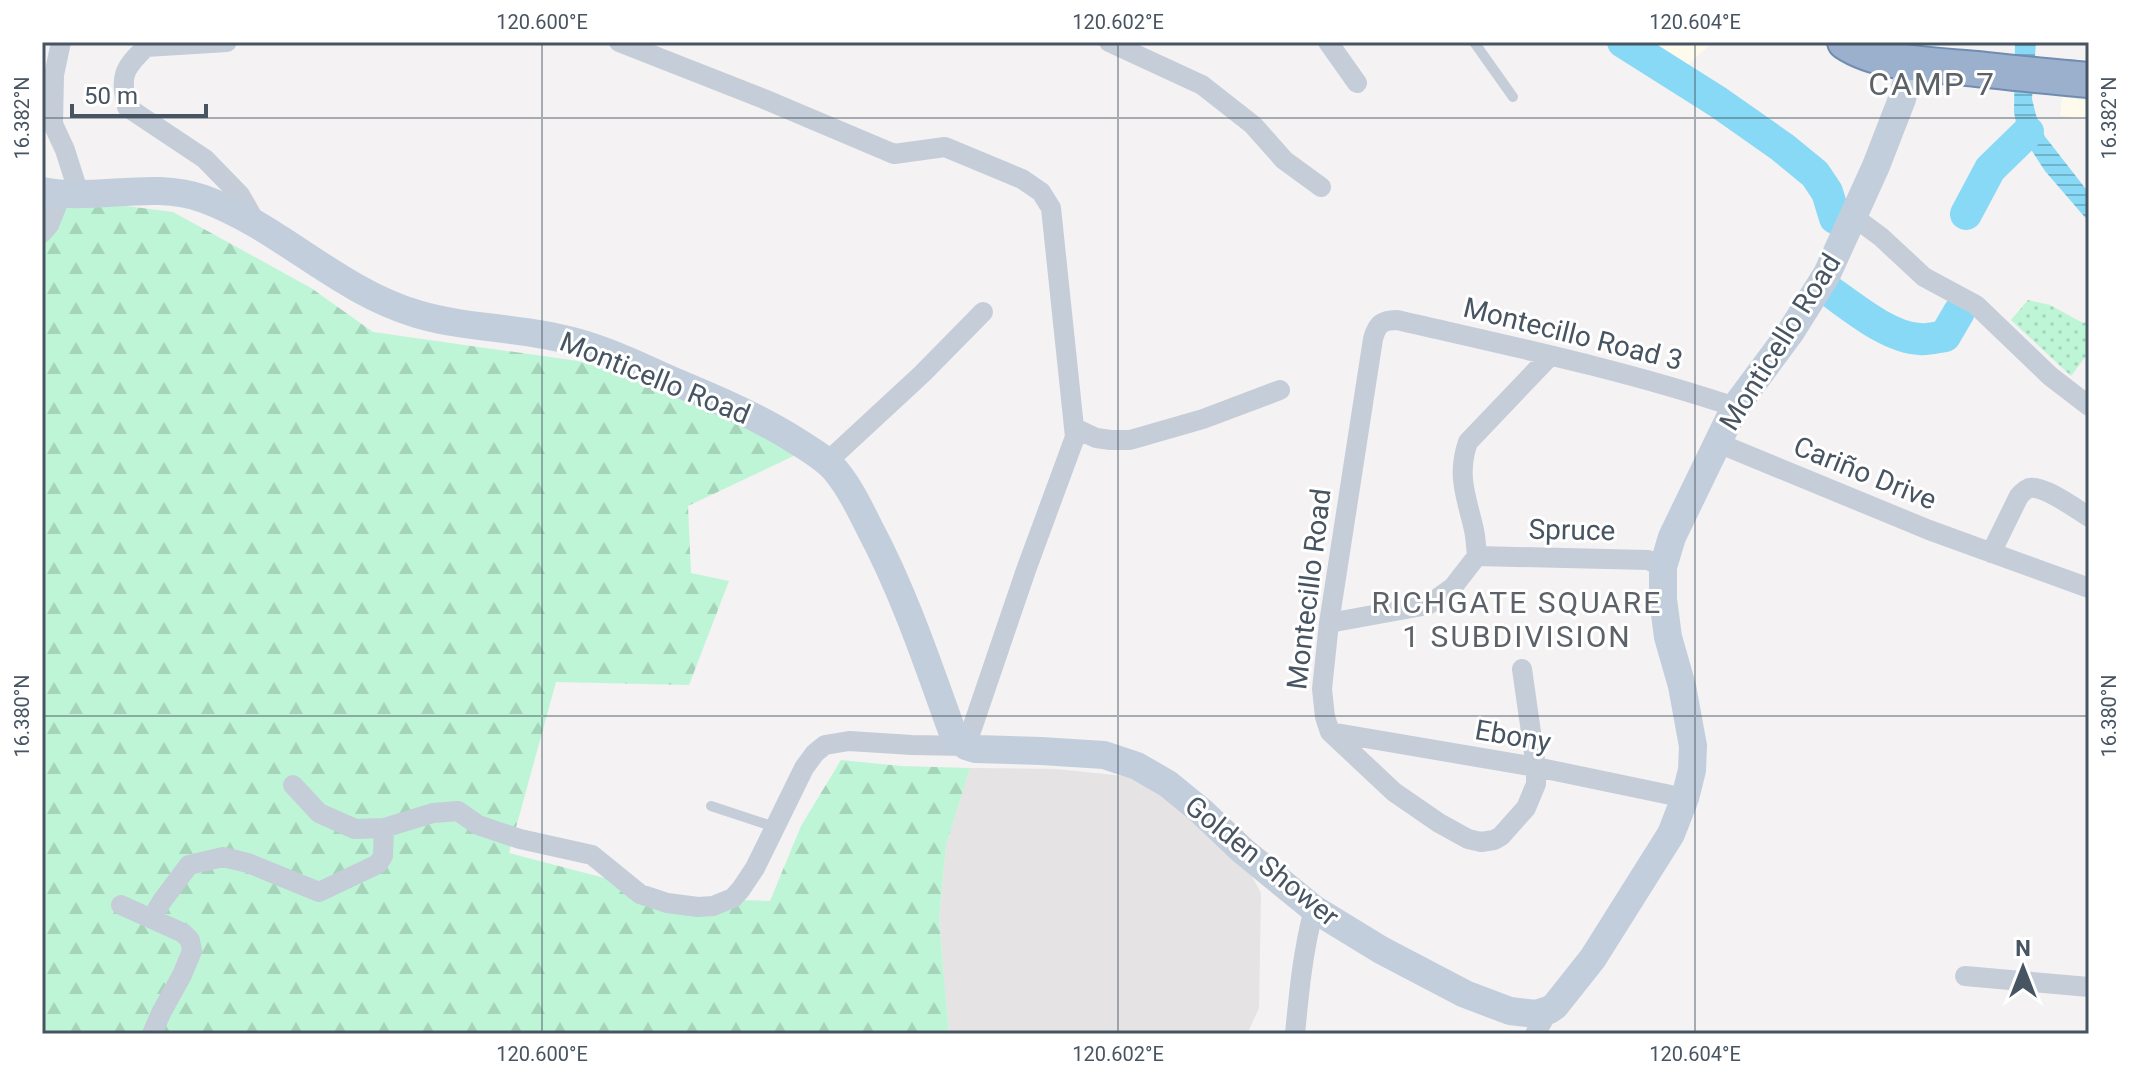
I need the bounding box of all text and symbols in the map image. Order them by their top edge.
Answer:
text: 120.600°E [496,10,588,34]
text: 120.602°E [1072,10,1164,34]
text: 120.604°E [1649,10,1741,34]
district label: CAMP 7 [1868,65,1996,103]
scale bar [72,68,206,118]
text: 16.382°N [10,76,34,160]
text: 16.382°N [2097,76,2121,160]
text: 50 m [84,82,138,110]
street label: Monticello Road [1712,248,1848,436]
street label: Montecillo Road 3 [1460,291,1686,377]
street label: Monticello Road [555,325,755,431]
street label: Cariño Drive [1789,429,1941,517]
street label: Montecillo Road [1280,487,1338,691]
street label: Spruce [1528,513,1616,547]
district label: RICHGATE SQUARE 1 SUBDIVISION [1372,585,1662,654]
text: 16.380°N [10,674,34,758]
text: 16.380°N [2097,674,2121,758]
street label: Ebony [1473,713,1553,759]
street label: Golden Shower [1178,789,1346,933]
north arrow [1983,928,2063,1008]
text: N [2015,936,2031,961]
text: 120.600°E [496,1042,588,1066]
text: 120.602°E [1072,1042,1164,1066]
text: 120.604°E [1649,1042,1741,1066]

